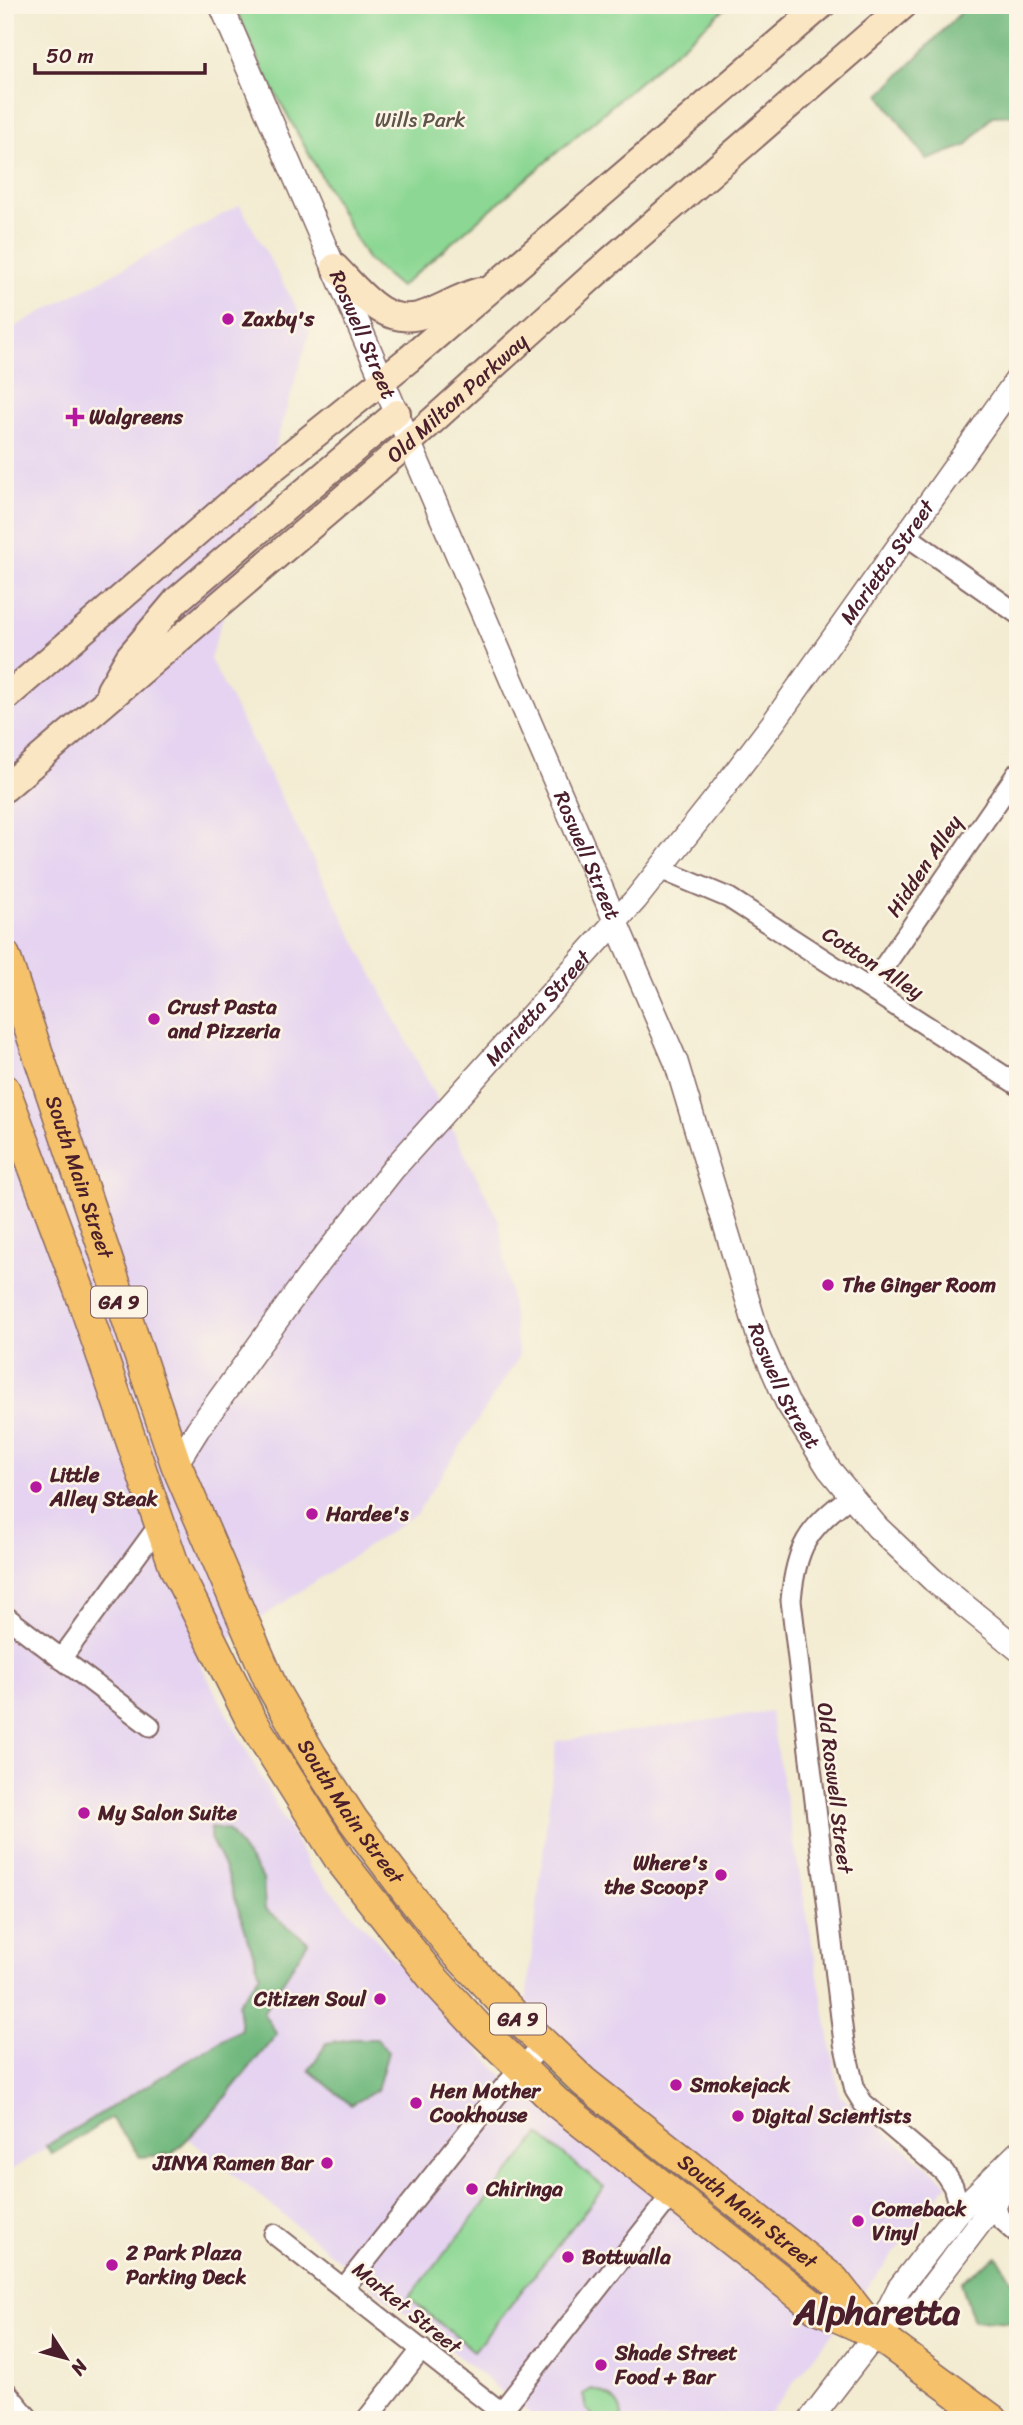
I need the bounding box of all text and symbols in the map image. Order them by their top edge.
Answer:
scale bar [35,32,205,76]
text: 50 m [46,37,94,75]
park label: Wills Park [375,101,465,139]
street label: Roswell Street [318,264,408,405]
place label: Zaxby's [241,300,316,338]
marker: Zaxby's [220,311,236,327]
street label: Old Milton Parkway [378,324,537,473]
place label: Walgreens [89,398,183,436]
marker: Walgreens [67,409,83,425]
street label: Marietta Street [829,490,946,633]
street label: Roswell Street [542,785,632,926]
street label: Hidden Alley [876,807,973,925]
street label: Cotton Alley [814,916,932,1010]
street label: Marietta Street [475,940,602,1075]
place label: Crust Pasta and Pizzeria [167,988,281,1050]
marker: Crust Pasta and Pizzeria [146,1011,162,1027]
street label: South Main Street [34,1090,125,1265]
place label: The Ginger Room [842,1266,996,1304]
marker: The Ginger Room [820,1277,836,1293]
road number: GA 9 [91,1286,147,1318]
street label: Roswell Street [737,1318,831,1457]
place label: Little Alley Steak [49,1456,158,1518]
marker: Little Alley Steak [28,1479,44,1495]
place label: Hardee's [325,1495,409,1533]
marker: Hardee's [304,1506,320,1522]
street label: Old Roswell Street [806,1700,865,1877]
street label: South Main Street [287,1731,415,1894]
place label: My Salon Suite [97,1794,237,1832]
marker: My Salon Suite [76,1805,92,1821]
place label: Where's the Scoop? [604,1844,708,1906]
marker: Where's the Scoop? [713,1867,729,1883]
place label: Citizen Soul [253,1980,367,2018]
marker: Citizen Soul [372,1991,388,2007]
road number: GA 9 [490,2004,546,2035]
place label: Smokejack [689,2066,791,2104]
place label: Hen Mother Cookhouse [429,2072,542,2134]
marker: Smokejack [668,2077,684,2093]
marker: Hen Mother Cookhouse [408,2095,424,2111]
place label: Digital Scientists [752,2097,912,2135]
marker: Digital Scientists [730,2108,746,2124]
place label: JINYA Ramen Bar [152,2144,314,2182]
street label: South Main Street [669,2144,827,2280]
marker: JINYA Ramen Bar [319,2155,335,2171]
place label: Chiringa [485,2170,563,2208]
marker: Chiringa [464,2181,480,2197]
place label: Comeback Vinyl [871,2190,967,2252]
marker: Comeback Vinyl [850,2213,866,2229]
place label: 2 Park Plaza Parking Deck [125,2234,247,2296]
place label: Bottwalla [582,2238,671,2276]
marker: Bottwalla [560,2249,576,2265]
street label: Market Street [344,2252,472,2365]
marker: 2 Park Plaza Parking Deck [104,2257,120,2273]
district label: Alpharetta [792,2281,960,2343]
north arrow [32,2324,102,2394]
place label: Shade Street Food + Bar [614,2334,738,2396]
text: N [62,2352,97,2383]
marker: Shade Street Food + Bar [593,2357,609,2373]

